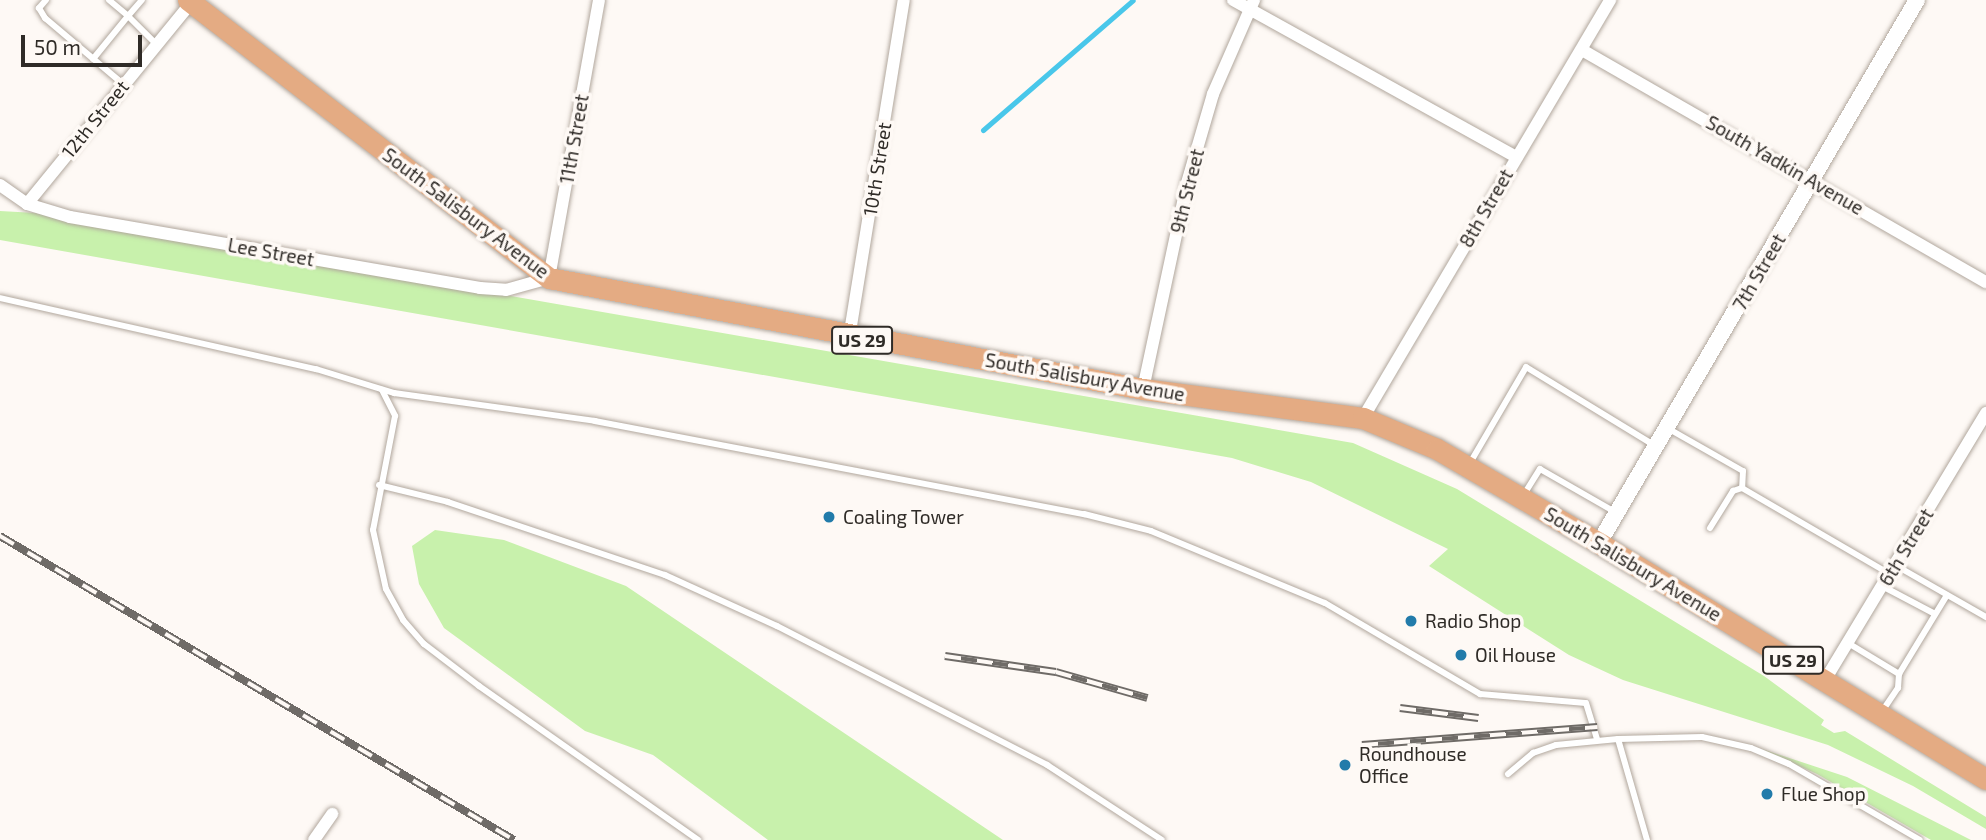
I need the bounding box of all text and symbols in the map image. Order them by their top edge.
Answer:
scale bar [24,21,145,65]
text: 50 m [34,34,81,59]
street label: 12th Street [57,75,133,163]
street label: 11th Street [555,92,593,186]
street label: South Yadkin Avenue [1702,110,1868,220]
street label: 10th Street [858,121,896,217]
street label: South Salisbury Avenue [378,143,554,283]
street label: 9th Street [1166,146,1208,236]
street label: 8th Street [1454,165,1518,251]
street label: 7th Street [1728,229,1790,315]
street label: Lee Street [226,233,316,271]
road number: US 29 [830,326,894,354]
street label: South Salisbury Avenue [983,348,1187,406]
street label: South Salisbury Avenue [1540,502,1726,626]
street label: 6th Street [1874,504,1938,590]
place label: Coaling Tower [843,506,964,528]
marker: Coaling Tower [821,509,837,525]
place label: Radio Shop [1425,610,1521,632]
marker: Radio Shop [1403,613,1419,629]
place label: Oil House [1475,644,1556,666]
road number: US 29 [1762,646,1825,674]
marker: Oil House [1453,647,1469,663]
place label: Roundhouse Office [1359,743,1467,787]
marker: Roundhouse Office [1337,757,1353,773]
place label: Flue Shop [1781,783,1866,805]
marker: Flue Shop [1759,786,1775,802]

